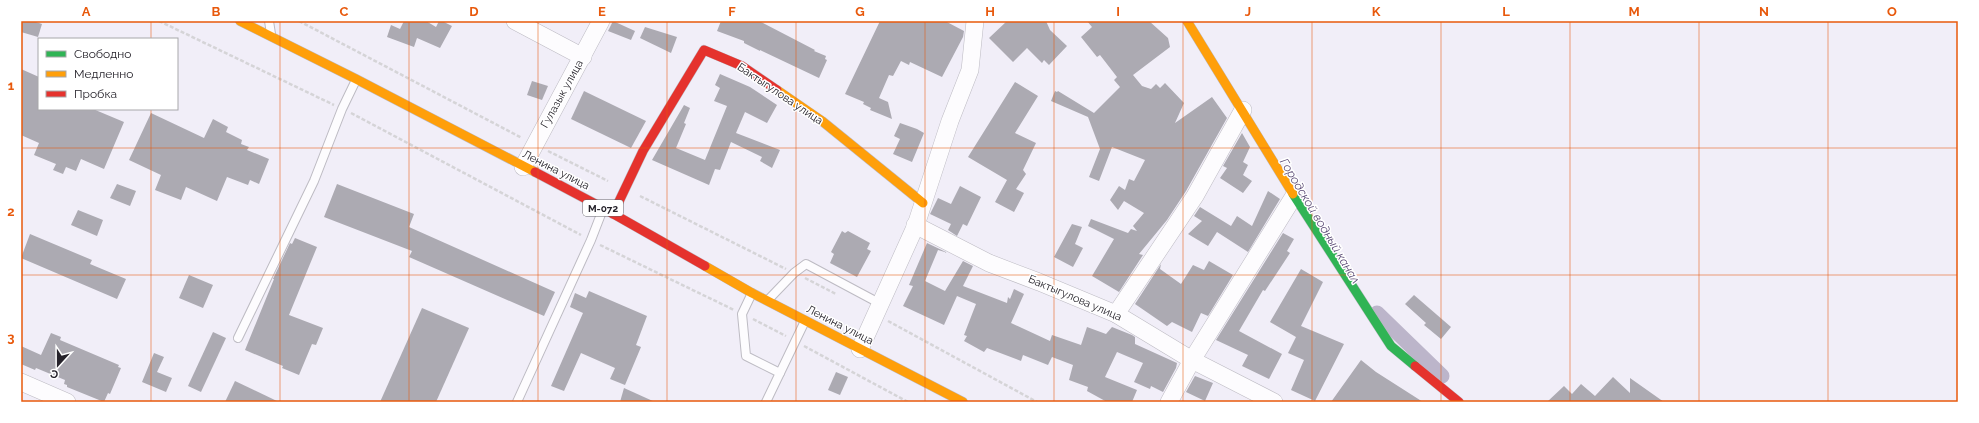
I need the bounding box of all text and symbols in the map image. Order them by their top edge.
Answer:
text: A [82,4,91,19]
text: B [212,4,221,19]
text: C [340,4,349,19]
text: D [469,4,479,19]
text: E [598,4,606,19]
text: F [728,4,736,19]
text: G [855,4,865,19]
text: H [985,4,995,19]
text: I [1116,4,1120,19]
text: J [1245,4,1251,19]
text: K [1372,4,1381,19]
text: L [1502,4,1510,19]
text: M [1628,4,1640,19]
text: N [1759,4,1769,19]
text: O [1887,4,1897,19]
legend [38,38,178,110]
text: Свободно [74,47,131,61]
street label: Гулазык улица [538,58,586,130]
street label: Бактыгулова улица [735,61,825,127]
text: Медленно [74,67,133,81]
text: 1 [8,78,15,93]
text: Пробка [74,87,117,101]
street label: Ленина улица [520,148,592,192]
water label: Городской водный канал [1277,156,1363,286]
road number: М-072 [583,200,623,216]
text: 2 [7,204,15,219]
street label: Бактыгулова улица [1026,272,1124,324]
street label: Ленина улица [804,303,876,347]
text: 3 [7,330,15,345]
north arrow [38,345,78,385]
text: С [48,366,60,381]

